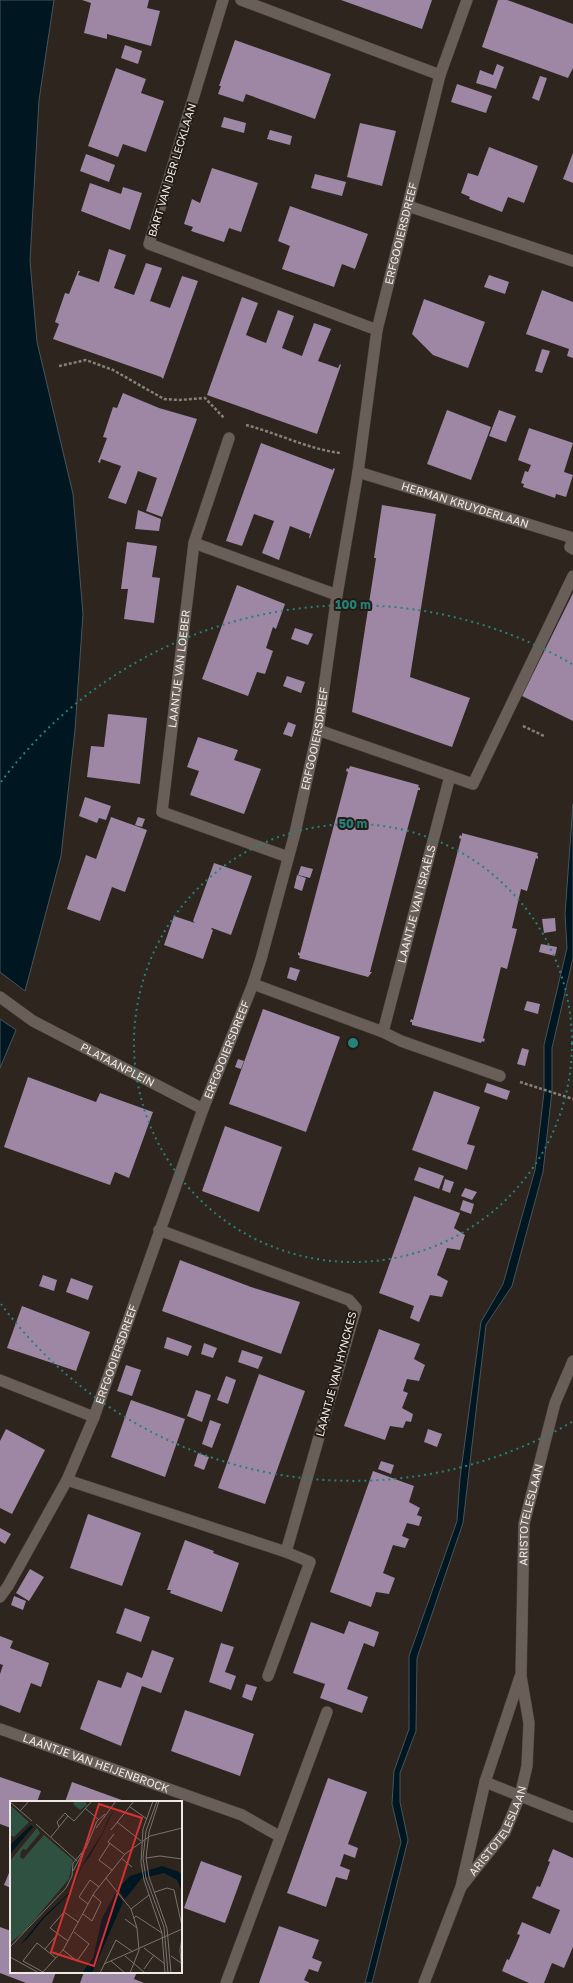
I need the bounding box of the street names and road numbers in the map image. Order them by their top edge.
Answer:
street label: BART VAN DER LECKLAAN [145,102,198,238]
street label: ERFGOOIERSDREEF [382,180,419,286]
street label: HERMAN KRUYDERLAAN [400,479,530,530]
street label: LAANTJE VAN LOEBER [165,609,192,728]
street label: ERFGOOIERSDREEF [298,686,330,791]
street label: LAANTJE VAN ISRAËLS [394,843,438,964]
street label: ERFGOOIERSDREEF [201,998,252,1101]
street label: PLATAANPLEIN [79,1040,157,1089]
street label: ERFGOOIERSDREEF [92,1302,139,1406]
street label: LAANTJE VAN HYNCKES [313,1310,358,1438]
street label: ARISTOTELESLAAN [516,1463,545,1566]
street label: LAANTJE VAN HEIJENBROCK [21,1731,171,1795]
street label: ARISTOTELESLAAN [466,1784,528,1878]

